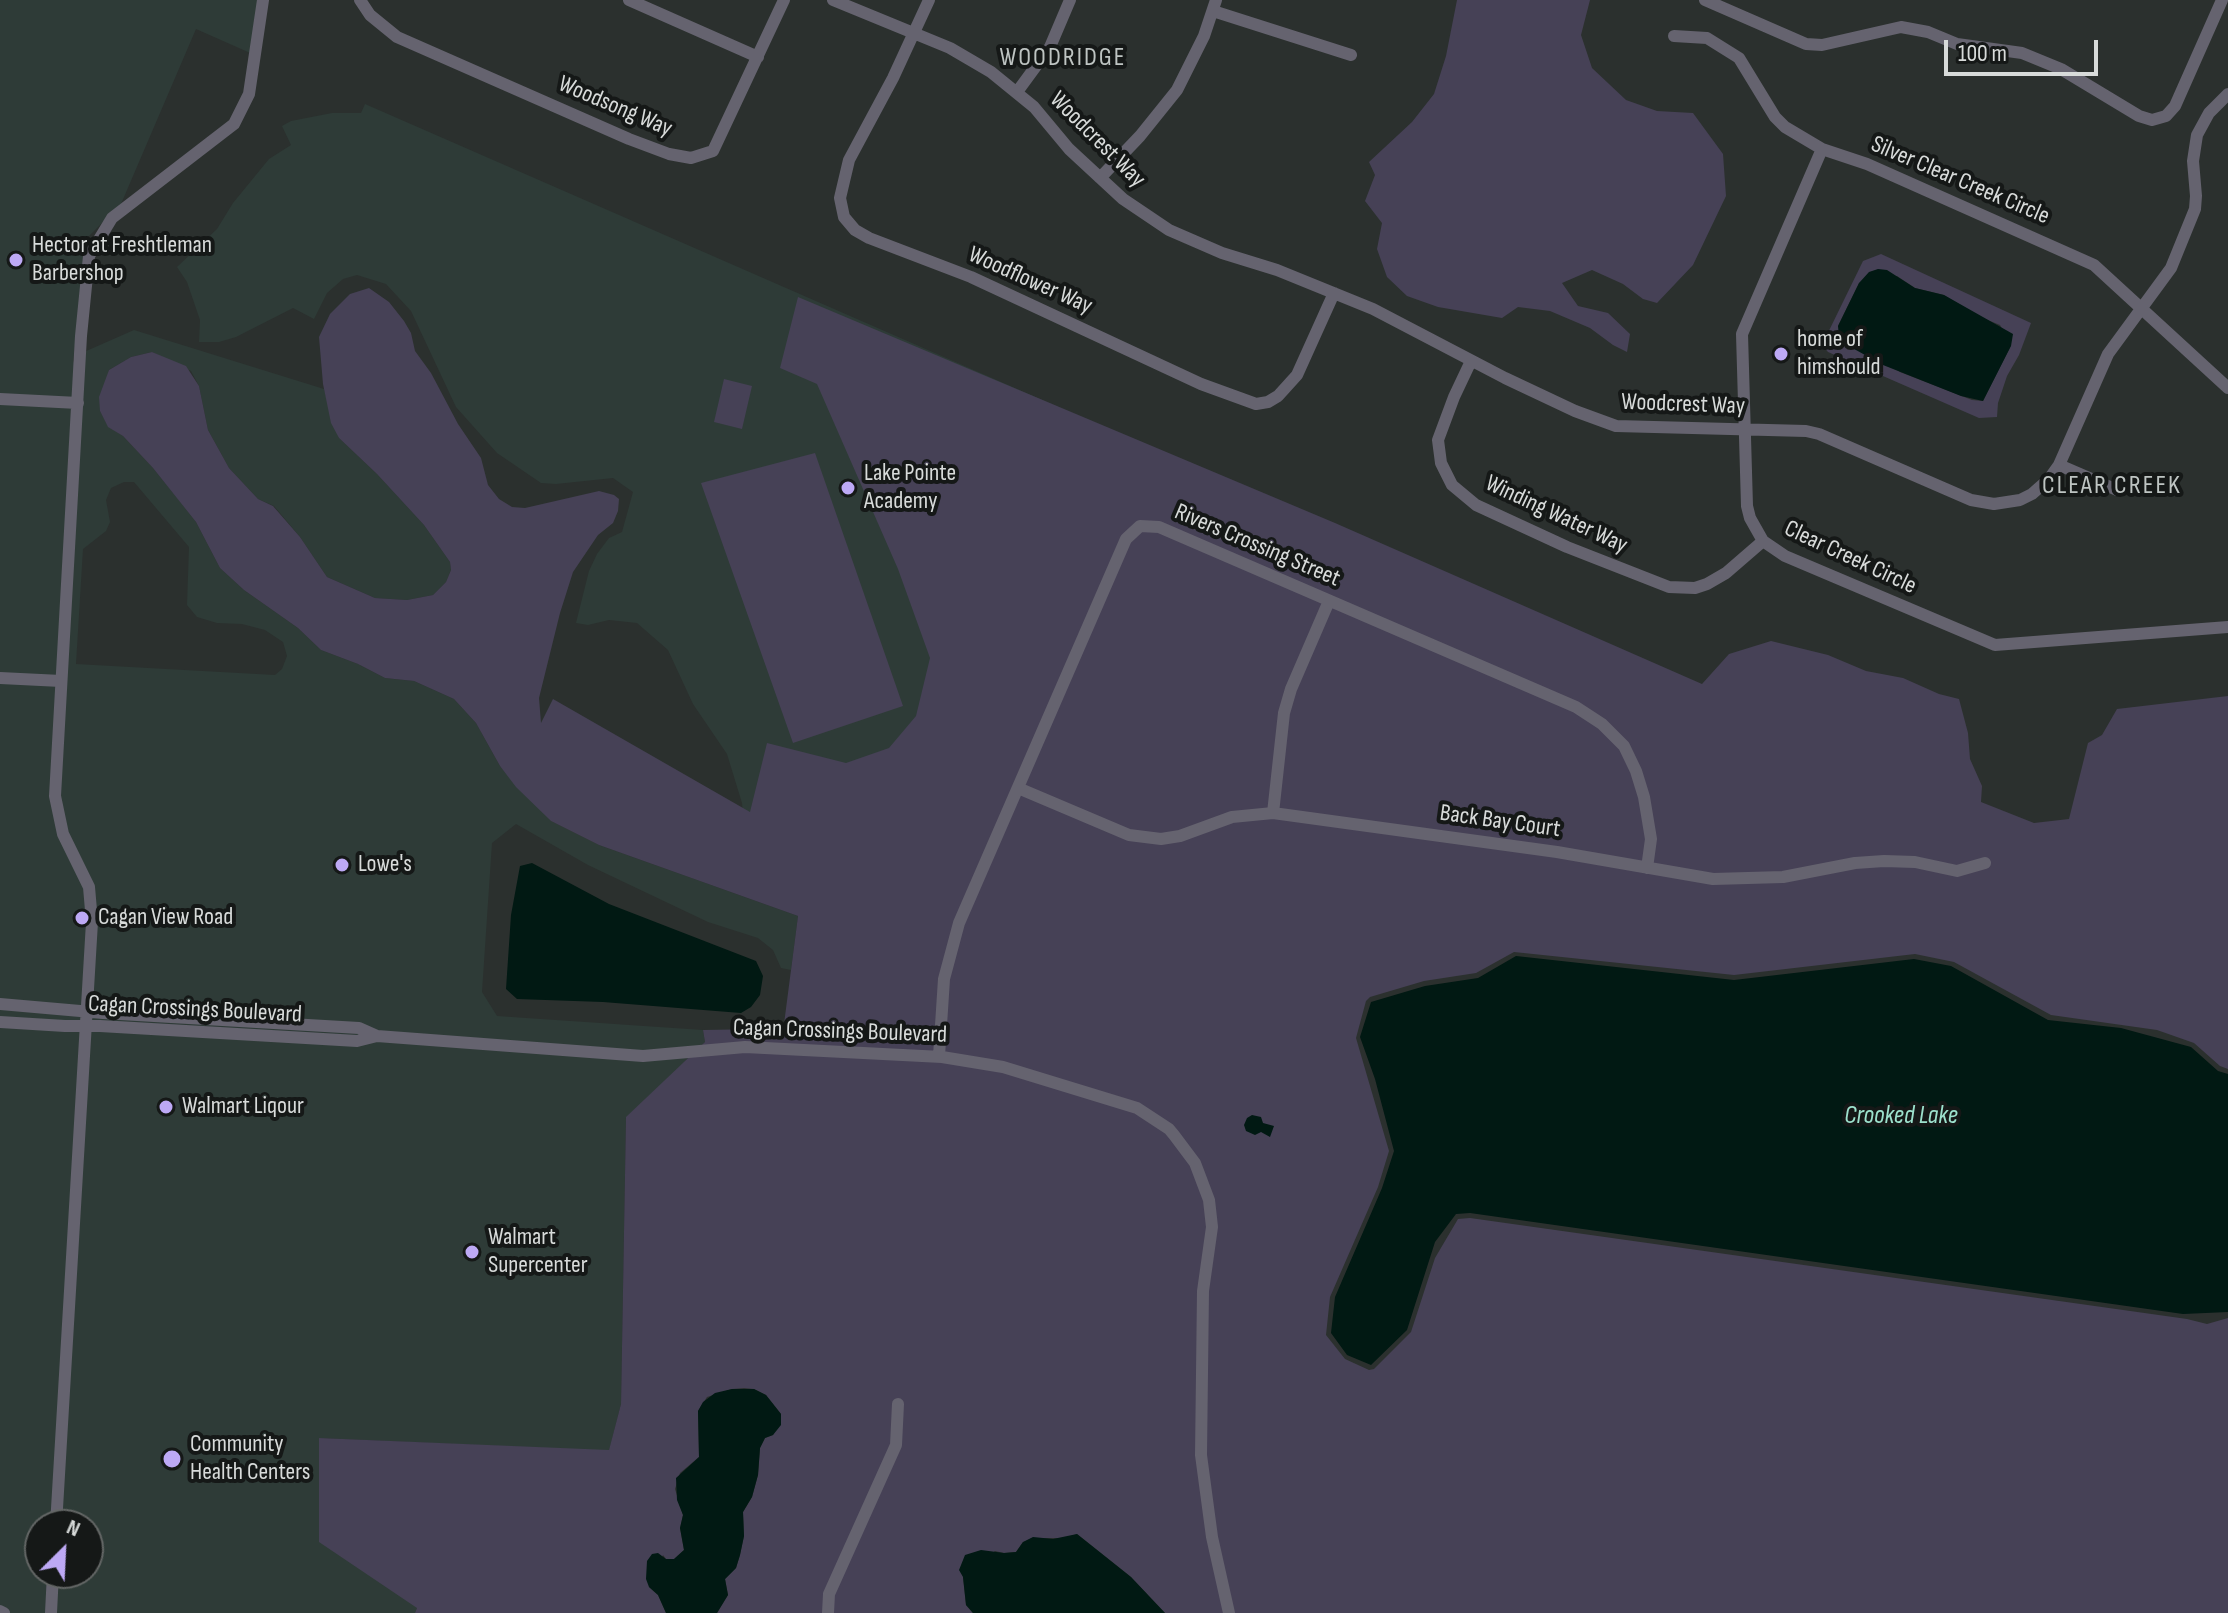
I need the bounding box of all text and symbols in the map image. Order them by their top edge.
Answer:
scale bar [1948,24,2102,74]
text: 100 m [1958,39,2007,68]
district label: WOODRIDGE [1000,42,1126,74]
street label: Woodsong Way [554,70,676,144]
street label: Woodcrest Way [1043,86,1151,194]
street label: Silver Clear Creek Circle [1866,130,2054,232]
place label: Hector at Freshtleman Barbershop [32,232,212,288]
street label: Woodflower Way [964,241,1096,321]
marker: Hector at Freshtleman Barbershop [7,251,25,269]
place label: home of himshould [1797,326,1880,382]
marker: home of himshould [1772,345,1790,363]
street label: Woodcrest Way [1621,388,1745,422]
place label: Lake Pointe Academy [864,460,956,516]
street label: Winding Water Way [1480,470,1632,560]
district label: CLEAR CREEK [2042,470,2182,502]
marker: Lake Pointe Academy [839,479,857,497]
street label: Rivers Crossing Street [1170,498,1344,594]
street label: Clear Creek Circle [1779,515,1921,601]
street label: Back Bay Court [1438,799,1562,845]
place label: Lowe's [358,851,412,879]
marker: Lowe's [333,856,351,874]
place label: Cagan View Road [98,904,233,932]
marker: Cagan View Road [73,909,91,927]
street label: Cagan Crossings Boulevard [87,990,303,1030]
street label: Cagan Crossings Boulevard [733,1014,947,1050]
place label: Walmart Liqour [182,1093,304,1121]
marker: Walmart Liqour [157,1098,175,1116]
water label: Crooked Lake [1844,1100,1958,1132]
place label: Walmart Supercenter [488,1224,588,1280]
marker: Walmart Supercenter [463,1243,481,1261]
place label: Community Health Centers [190,1431,310,1487]
marker: Community Health Centers [161,1448,183,1470]
north arrow [24,1509,104,1589]
text: N [62,1514,84,1543]

